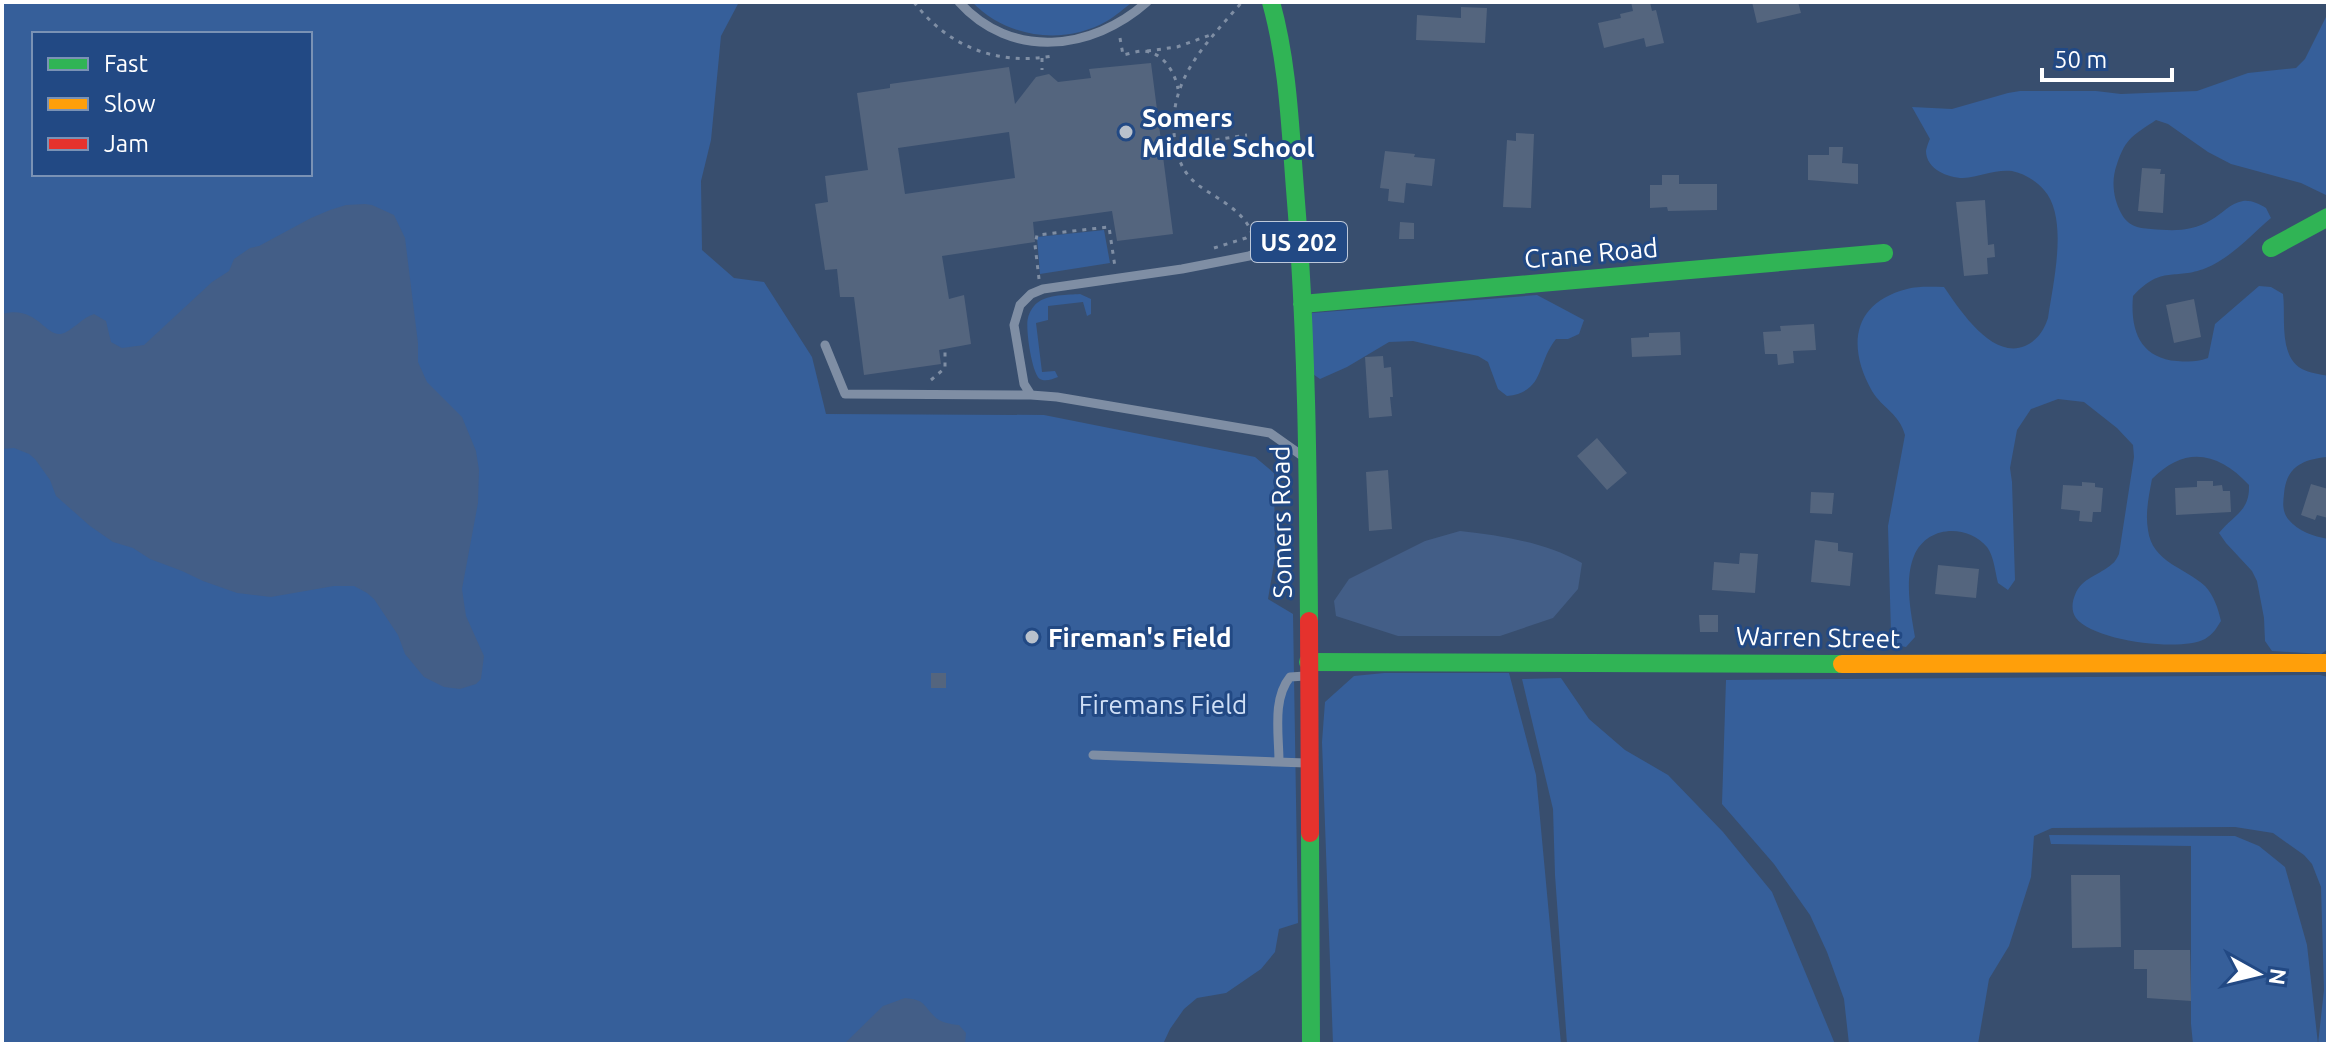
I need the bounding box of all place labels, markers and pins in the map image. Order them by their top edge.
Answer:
place label: Somers Middle School [1142,103,1315,162]
marker: Somers Middle School [1117,123,1135,141]
place label: Fireman's Field [1048,623,1232,652]
marker: Fireman's Field [1023,628,1041,646]

